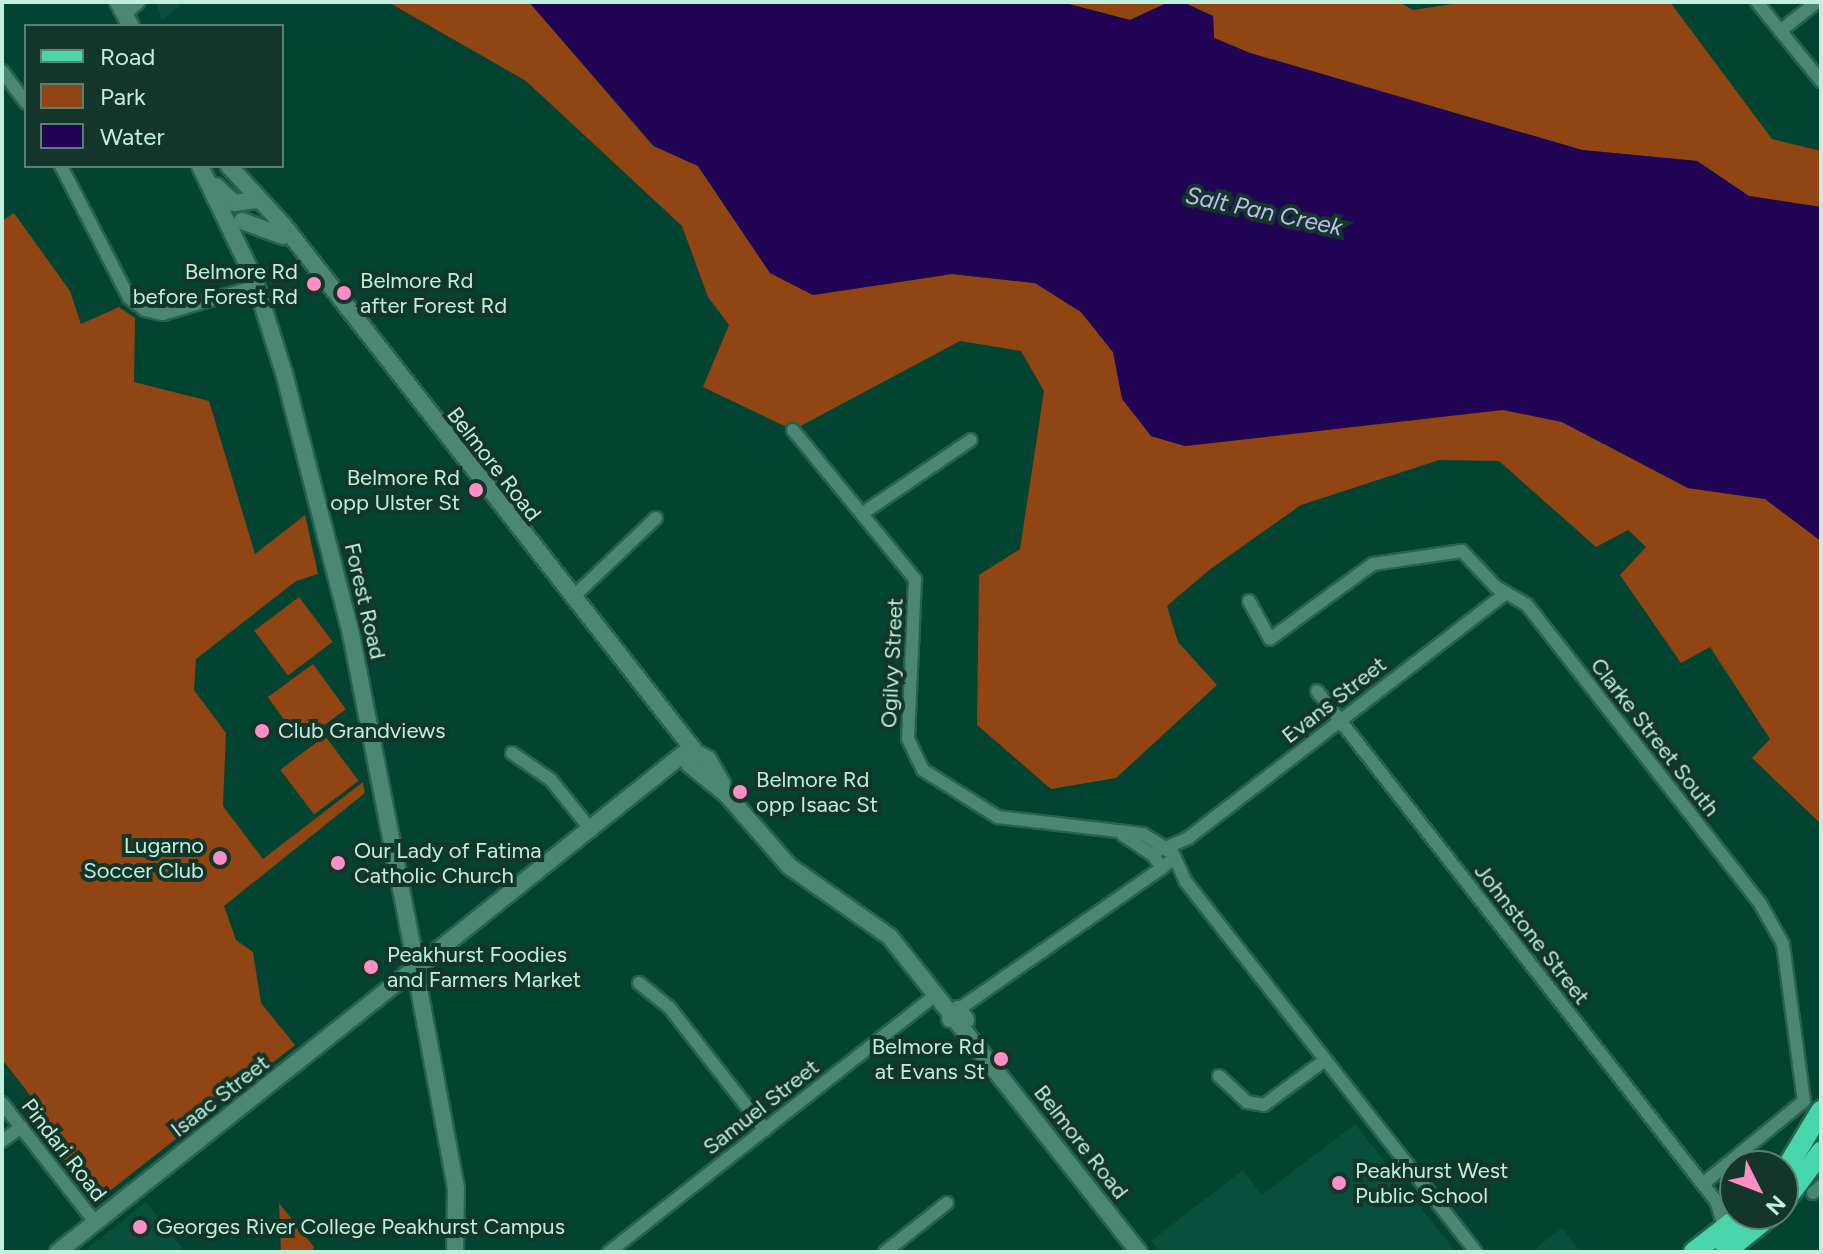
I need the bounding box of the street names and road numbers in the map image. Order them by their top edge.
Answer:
street label: Belmore Road [441,402,547,526]
street label: Forest Road [339,540,391,662]
street label: Ogilvy Street [875,597,909,729]
street label: Evans Street [1277,651,1391,749]
street label: Clarke Street South [1585,653,1725,821]
street label: Johnstone Street [1469,858,1595,1010]
street label: Isaac Street [166,1049,274,1143]
street label: Samuel Street [698,1054,824,1160]
street label: Belmore Road [1028,1080,1134,1204]
street label: Pindari Road [16,1093,112,1207]

